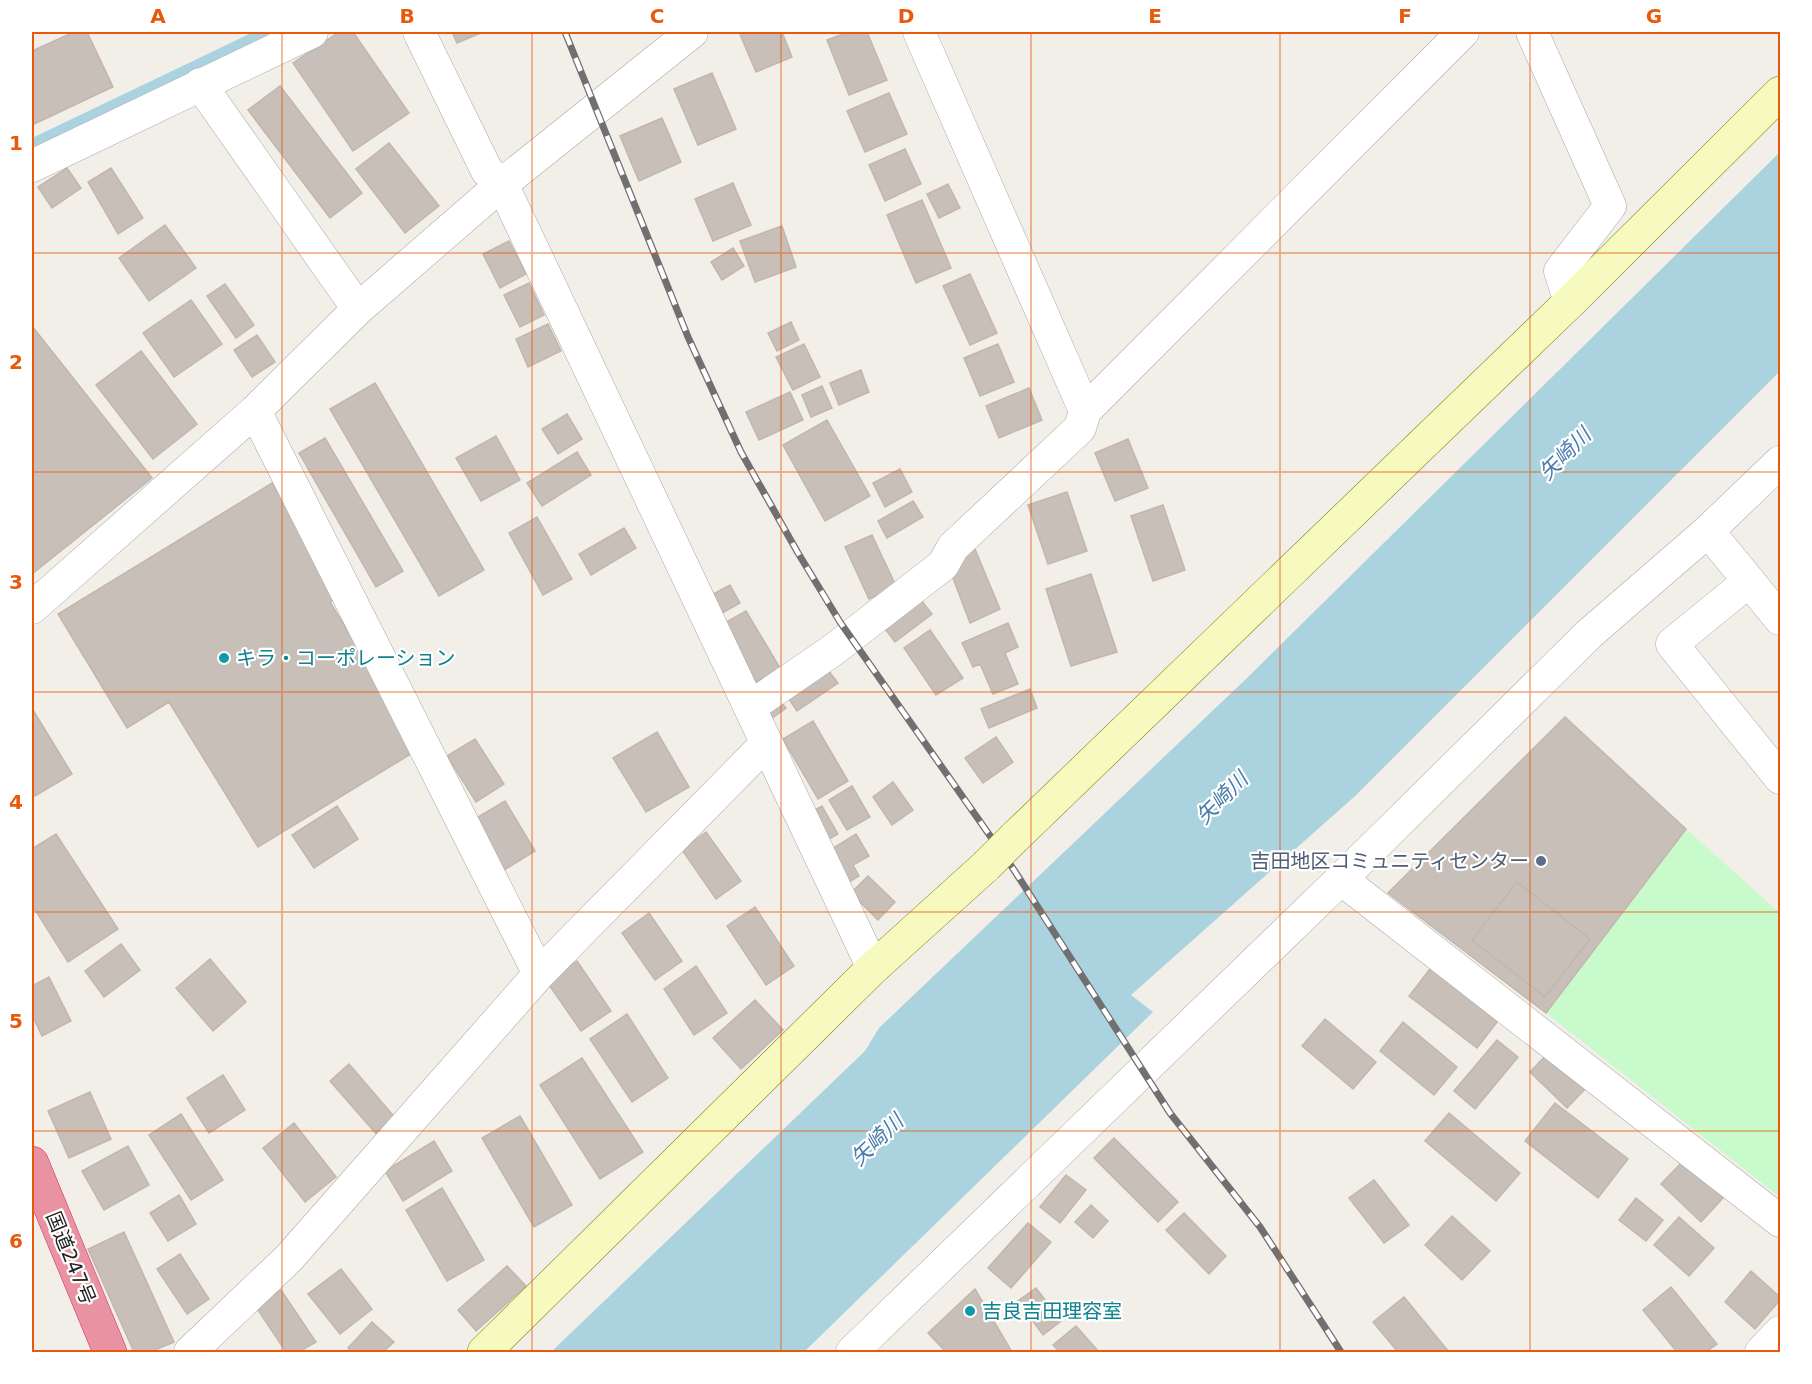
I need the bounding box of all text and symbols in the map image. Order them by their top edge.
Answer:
text: A [150,4,166,28]
text: B [399,4,415,28]
text: C [650,4,664,28]
text: D [898,4,914,28]
text: E [1148,4,1162,28]
text: F [1398,4,1412,28]
text: G [1646,4,1662,28]
text: 1 [9,131,23,155]
text: 2 [9,350,23,374]
water label: 矢崎川 [1534,422,1597,485]
text: 3 [9,570,23,594]
place label: キラ・コーポレーション [236,646,456,670]
marker: キラ・コーポレーション [217,651,231,665]
water label: 矢崎川 [1191,766,1254,829]
text: 4 [9,790,23,814]
place label: 吉田地区コミュニティセンター [1250,849,1529,873]
marker: 吉田地区コミュニティセンター [1534,854,1548,868]
text: 5 [9,1009,23,1033]
water label: 矢崎川 [846,1108,909,1171]
street label: 国道247号 [41,1208,101,1308]
text: 6 [9,1229,23,1253]
place label: 吉良吉田理容室 [982,1299,1122,1323]
marker: 吉良吉田理容室 [963,1304,977,1318]

